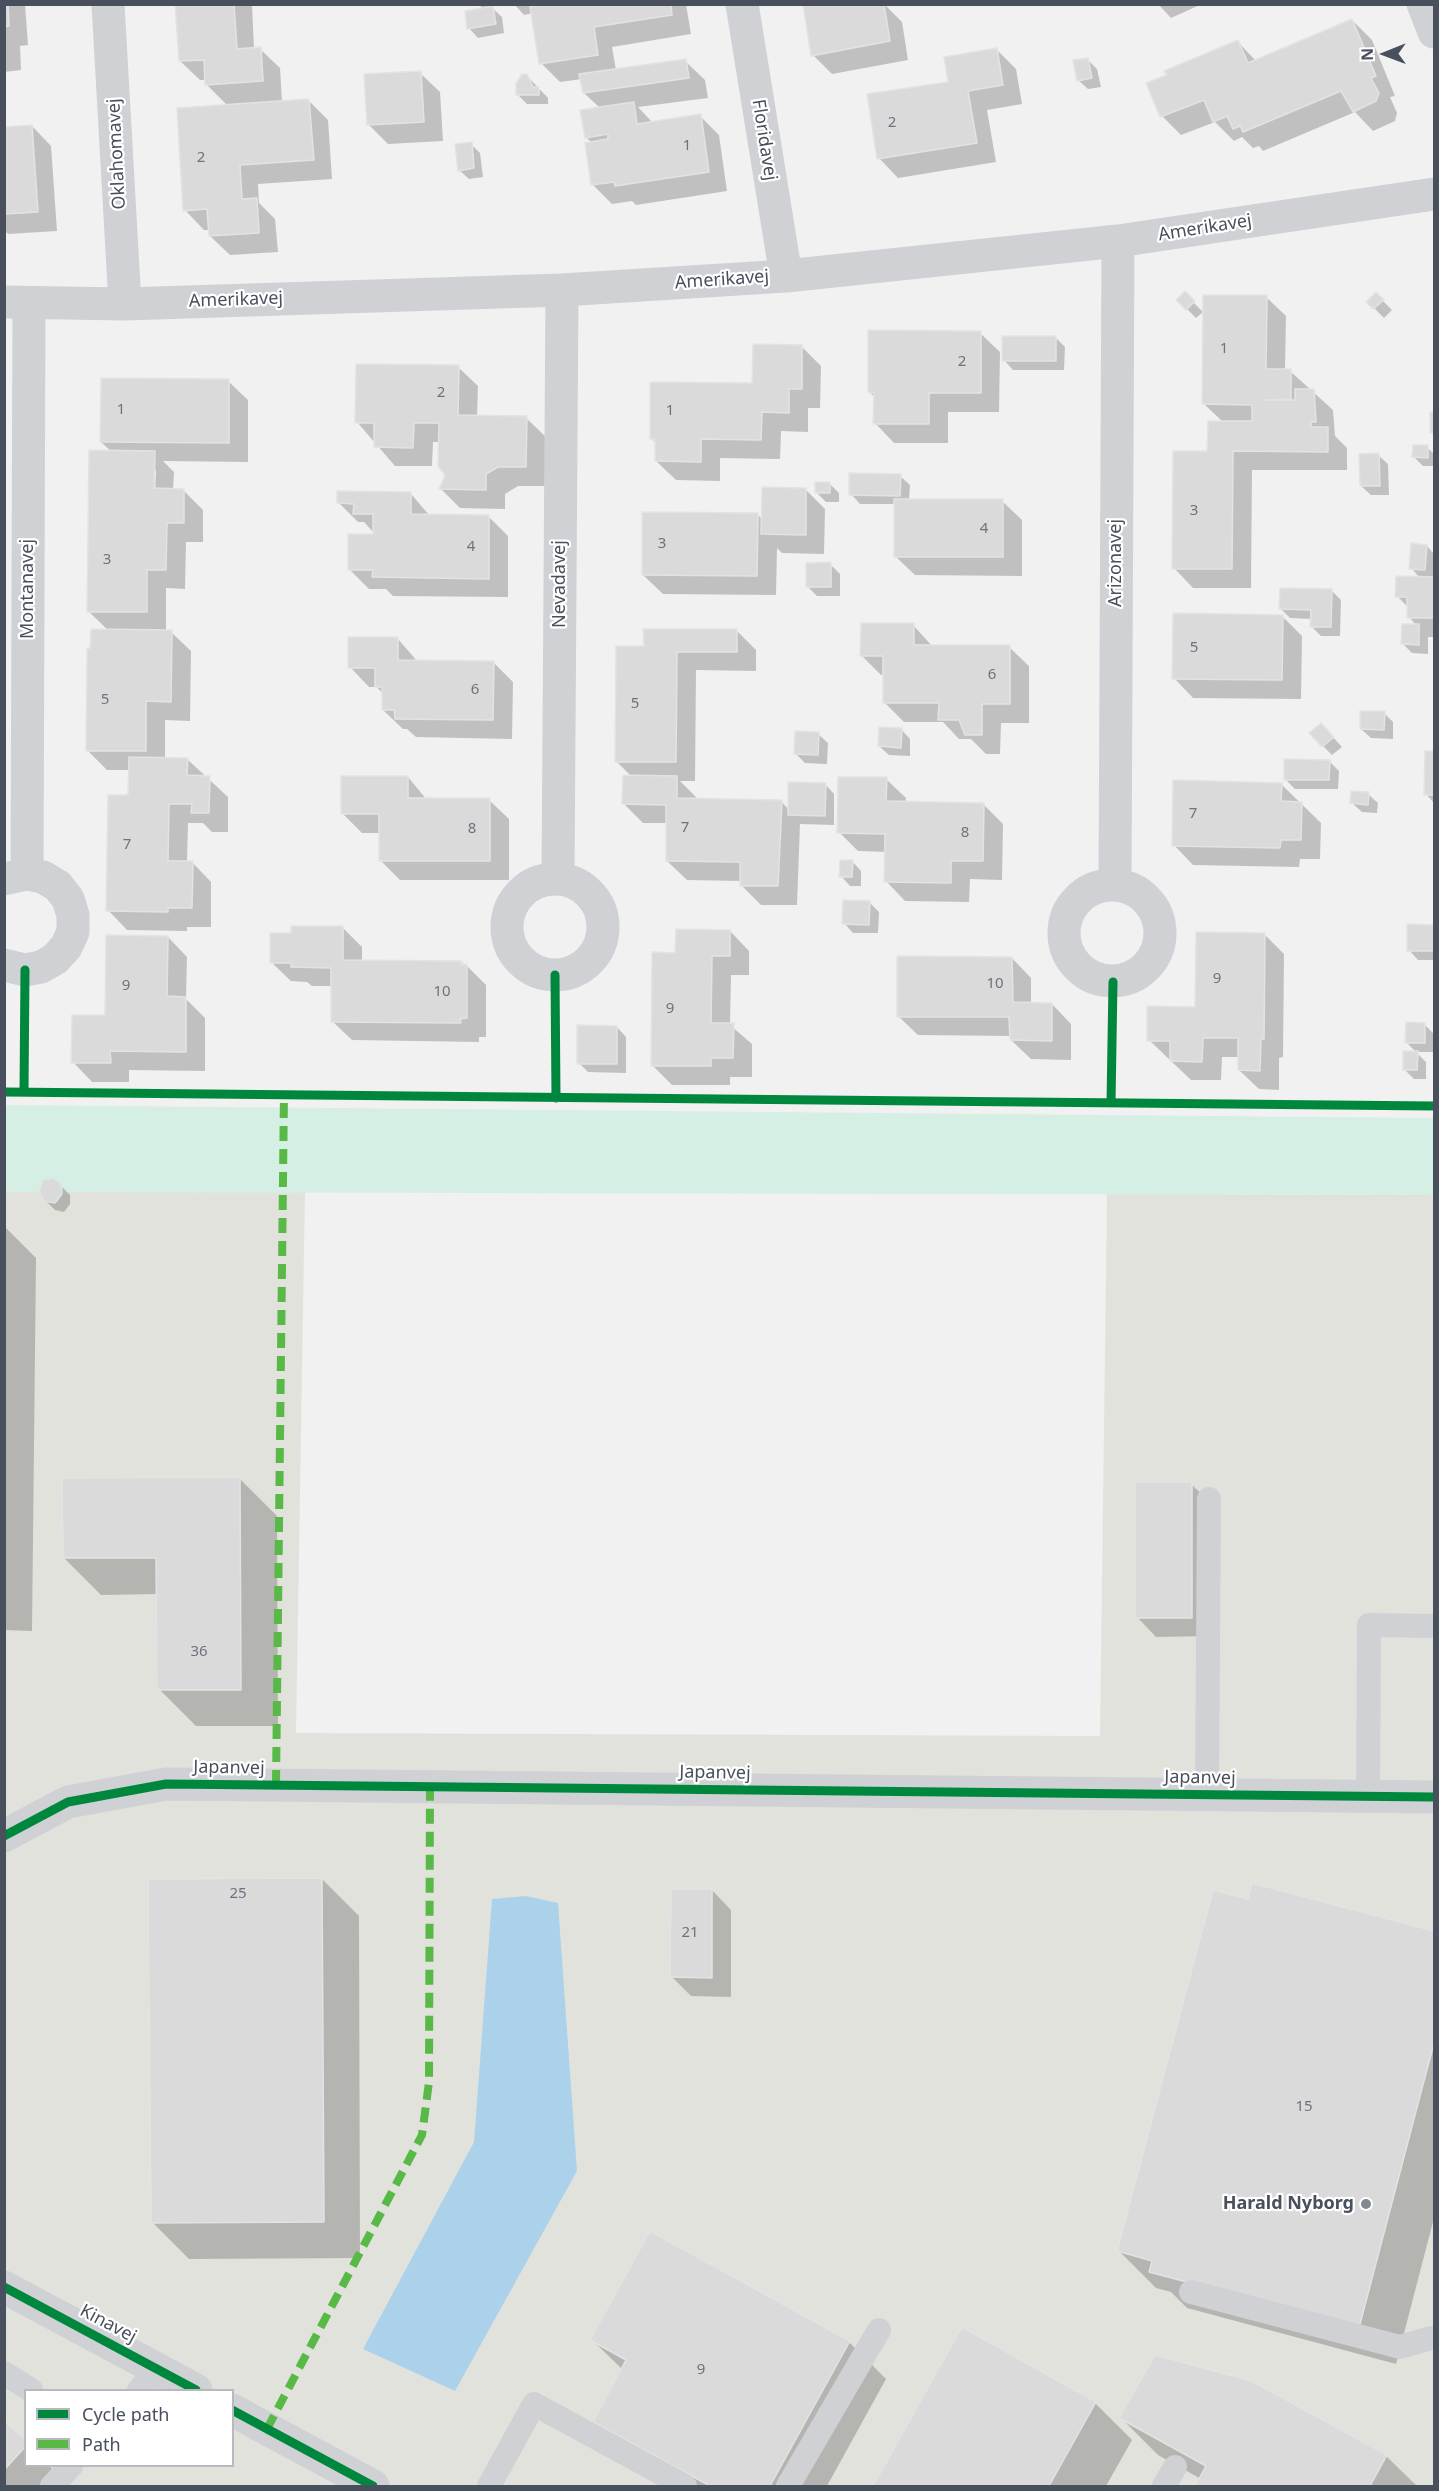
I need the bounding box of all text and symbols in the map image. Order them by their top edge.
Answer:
north arrow [1355,24,1415,84]
text: N [1356,48,1378,61]
street label: Oklahomavej [103,98,131,210]
street label: Floridavej [747,98,781,182]
house number: 2 [888,114,896,132]
house number: 1 [683,137,691,155]
house number: 2 [197,149,205,167]
street label: Amerikavej [1157,210,1253,246]
street label: Amerikavej [674,266,770,294]
street label: Amerikavej [189,288,283,312]
house number: 1 [1220,340,1228,358]
house number: 2 [958,353,966,371]
house number: 2 [437,384,445,402]
house number: 1 [117,401,125,419]
house number: 1 [666,402,674,420]
house number: 3 [1190,502,1198,520]
street label: Arizonavej [1105,519,1127,607]
house number: 4 [980,520,988,538]
house number: 3 [658,535,666,553]
house number: 4 [467,538,475,556]
street label: Montanavej [17,539,39,639]
street label: Nevadavej [549,540,571,628]
house number: 3 [103,551,111,569]
house number: 5 [1190,639,1198,657]
house number: 6 [988,666,996,684]
house number: 6 [471,681,479,699]
house number: 5 [101,691,109,709]
house number: 5 [631,695,639,713]
house number: 7 [1189,805,1197,823]
house number: 7 [681,819,689,837]
house number: 8 [468,820,476,838]
house number: 8 [961,824,969,842]
house number: 7 [123,836,131,854]
house number: 9 [1213,970,1221,988]
house number: 10 [986,975,1004,993]
house number: 9 [122,977,130,995]
house number: 10 [433,983,451,1001]
house number: 9 [666,1000,674,1018]
house number: 36 [190,1643,208,1661]
street label: Japanvej [193,1757,265,1779]
street label: Japanvej [679,1762,751,1784]
street label: Japanvej [1164,1767,1236,1789]
house number: 25 [229,1885,247,1903]
house number: 21 [681,1924,699,1942]
house number: 15 [1295,2098,1313,2116]
place label: Harald Nyborg [1223,2193,1354,2215]
marker: Harald Nyborg [1359,2197,1373,2211]
street label: Kinavej [76,2300,140,2348]
house number: 9 [697,2361,705,2379]
legend [24,2389,234,2467]
text: Cycle path [82,2402,169,2426]
text: Path [82,2432,121,2456]

